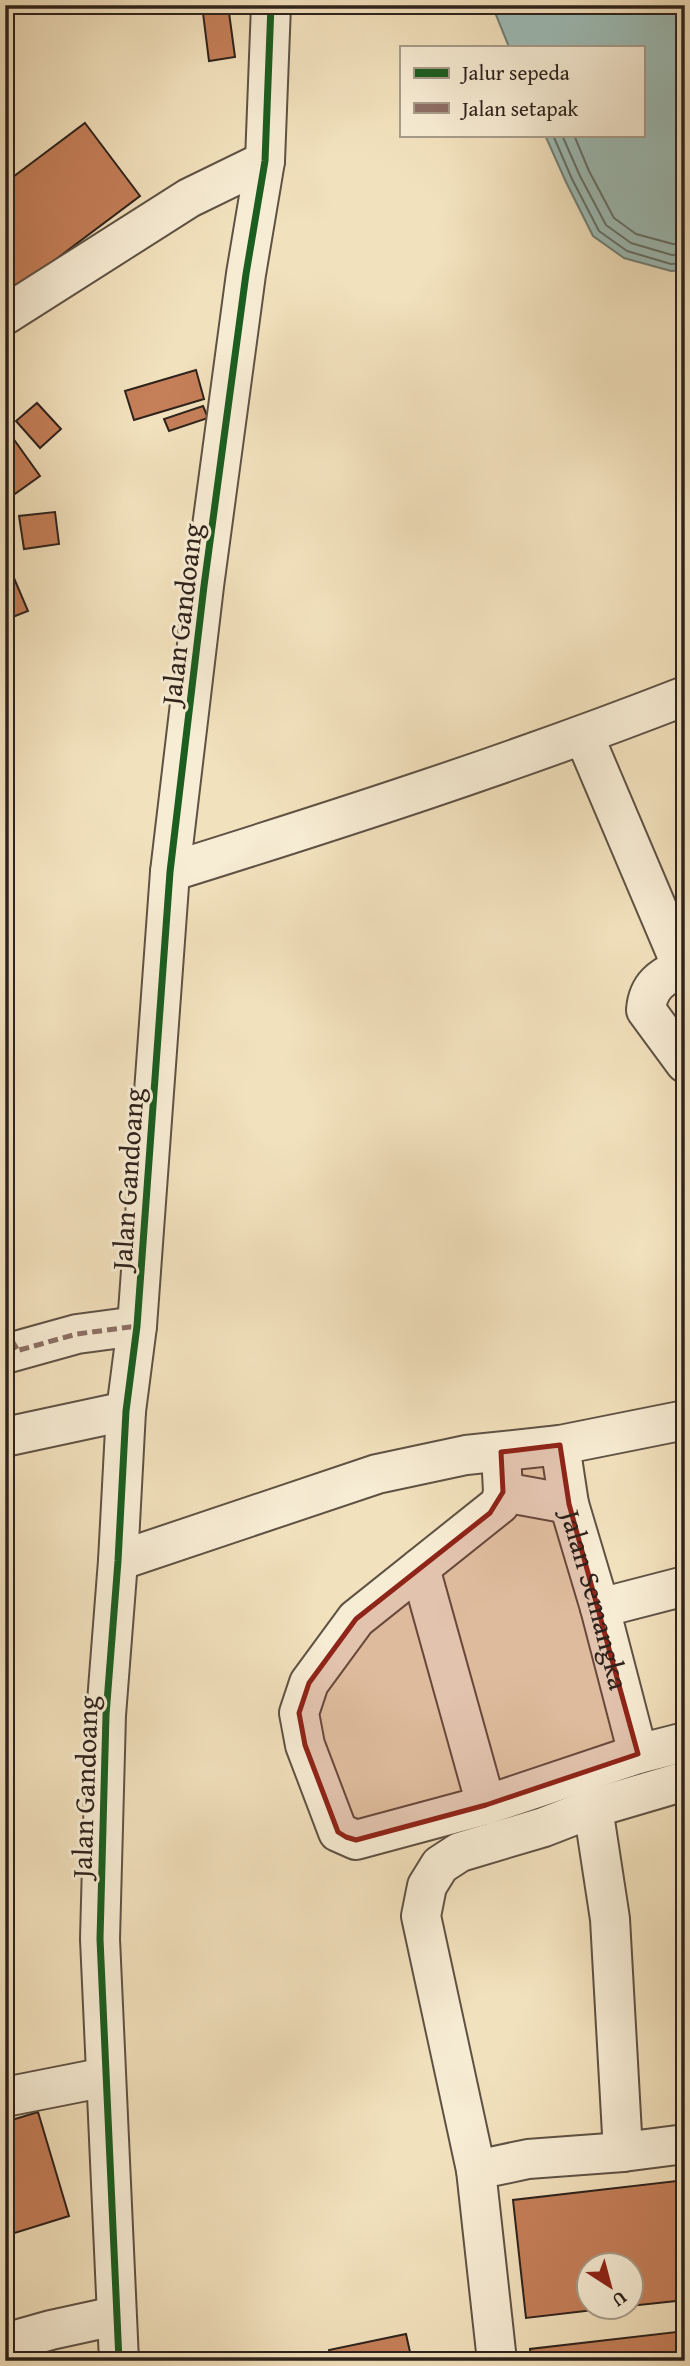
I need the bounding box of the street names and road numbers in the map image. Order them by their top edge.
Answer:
street label: Jalan Gandoang [149,521,212,710]
street label: Jalan Gandoang [100,1086,154,1275]
street label: Jalan Semangka [550,1502,641,1695]
street label: Jalan Gandoang [60,1695,108,1882]

